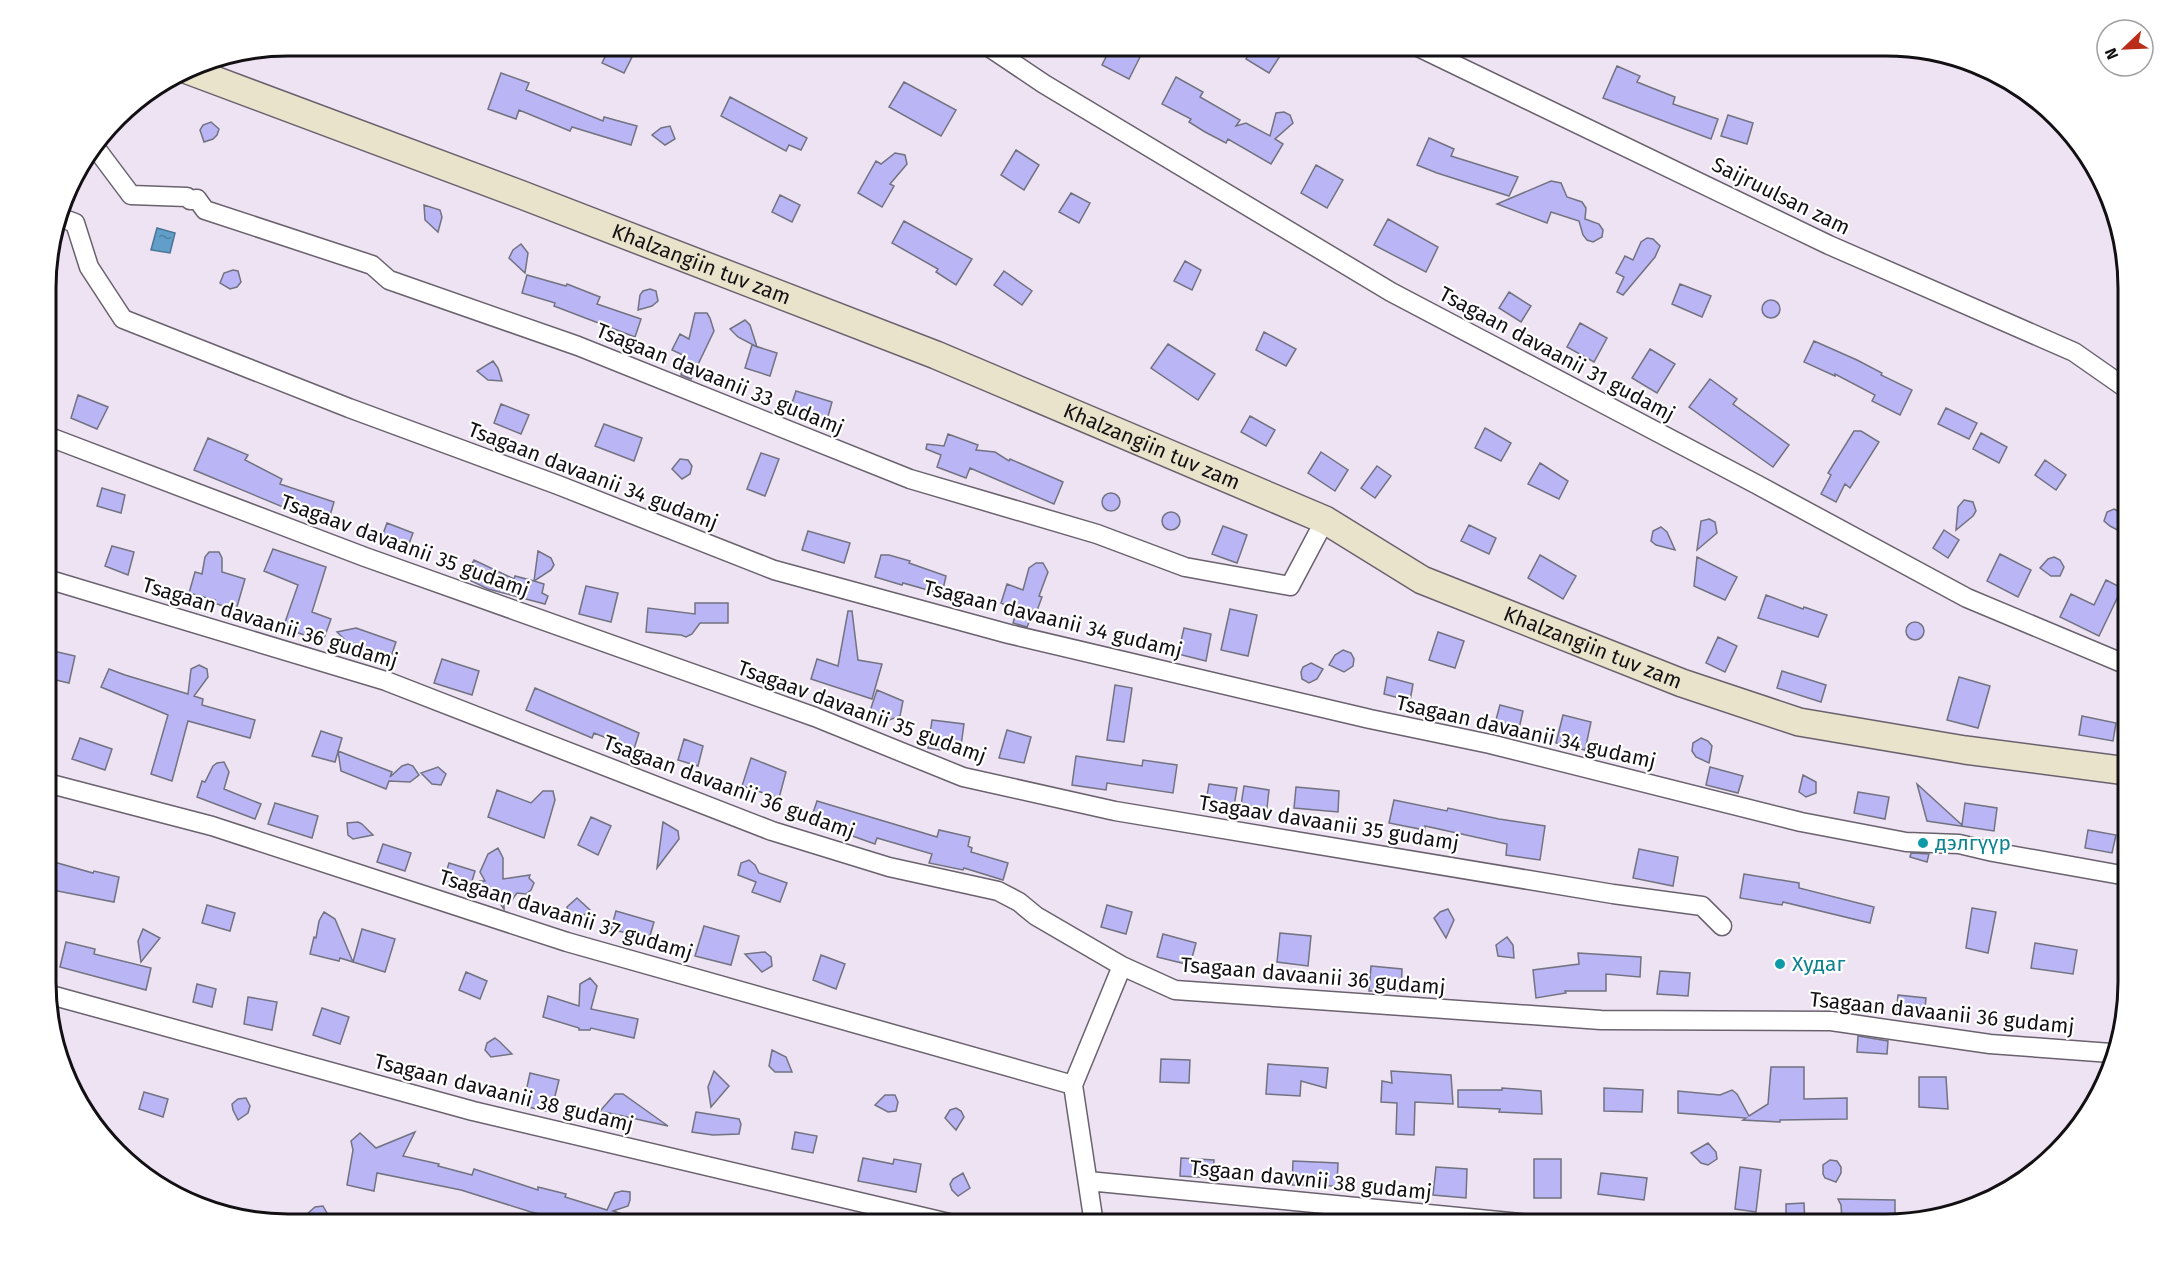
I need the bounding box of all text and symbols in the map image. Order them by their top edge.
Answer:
north arrow [2095,18,2155,78]
text: N [2101,45,2122,62]
street label: Saijruulsan zam [1708,151,1854,241]
street label: Khalzangiin tuv zam [608,218,794,311]
street label: Tsagaan davaanii 31 gudamj [1435,281,1679,427]
street label: Tsagaan davaanii 33 gudamj [592,317,848,441]
street label: Khalzangiin tuv zam [1059,398,1244,496]
street label: Tsagaan davaanii 34 gudamj [464,416,722,536]
street label: Tsagaav davaanii 35 gudamj [277,489,533,603]
street label: Tsagaan davaanii 36 gudamj [139,572,401,674]
street label: Tsagaan davaanii 34 gudamj [921,574,1185,664]
street label: Khalzangiin tuv zam [1500,601,1686,695]
street label: Tsagaav davaanii 35 gudamj [734,655,990,769]
street label: Tsagaan davaanii 34 gudamj [1394,689,1658,775]
street label: Tsagaan davaanii 36 gudamj [600,729,858,845]
street label: Tsagaav davaanii 35 gudamj [1197,790,1461,856]
place label: дэлгүүр [1935,830,2011,856]
marker: дэлгүүр [1916,836,1930,850]
street label: Tsagaan davaanii 37 gudamj [436,864,696,966]
street label: Tsagaan davaanii 36 gudamj [1179,951,1447,1001]
place label: Худаг [1792,951,1845,977]
marker: Худаг [1773,957,1787,971]
street label: Tsagaan davaanii 36 gudamj [1808,986,2076,1040]
street label: Tsagaan davaanii 38 gudamj [372,1048,636,1138]
street label: Tsgaan davvnii 38 gudamj [1189,1154,1433,1206]

